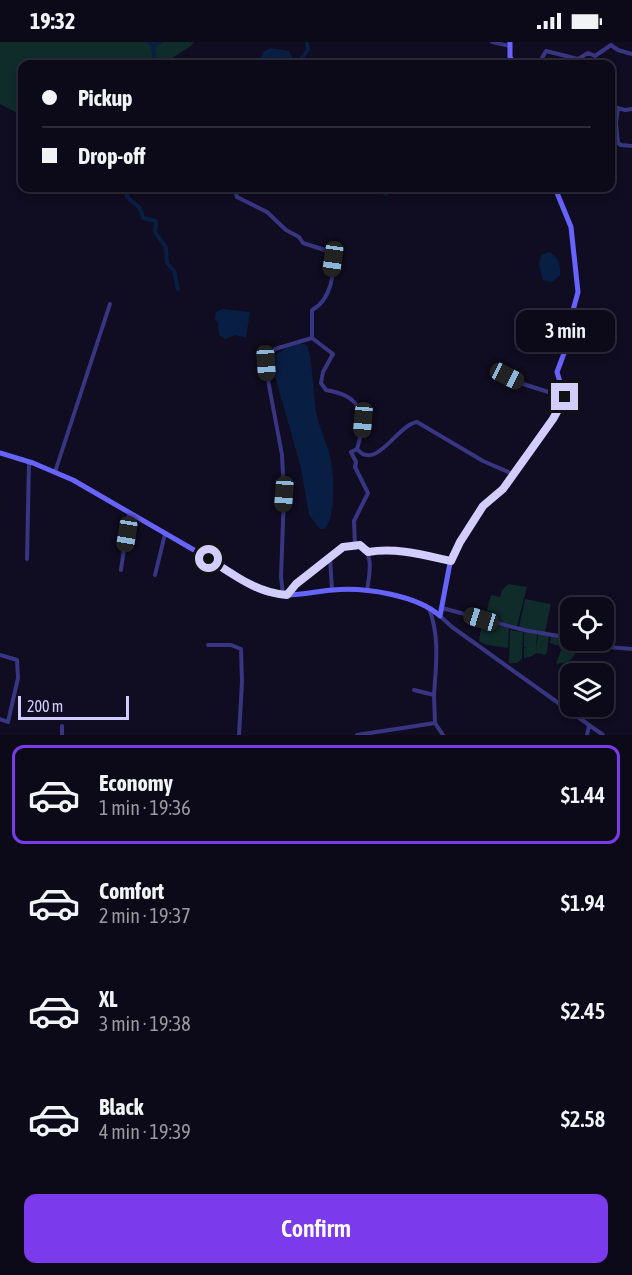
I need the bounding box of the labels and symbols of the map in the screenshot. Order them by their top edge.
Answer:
car [322,240,344,278]
callout: 3 min [516,310,614,352]
car [256,344,276,382]
car [487,360,527,392]
route end [551,383,578,410]
car [352,401,374,439]
car [274,475,294,513]
car [115,515,139,553]
route start [195,545,222,572]
car [461,605,501,633]
scale bar [18,693,129,720]

